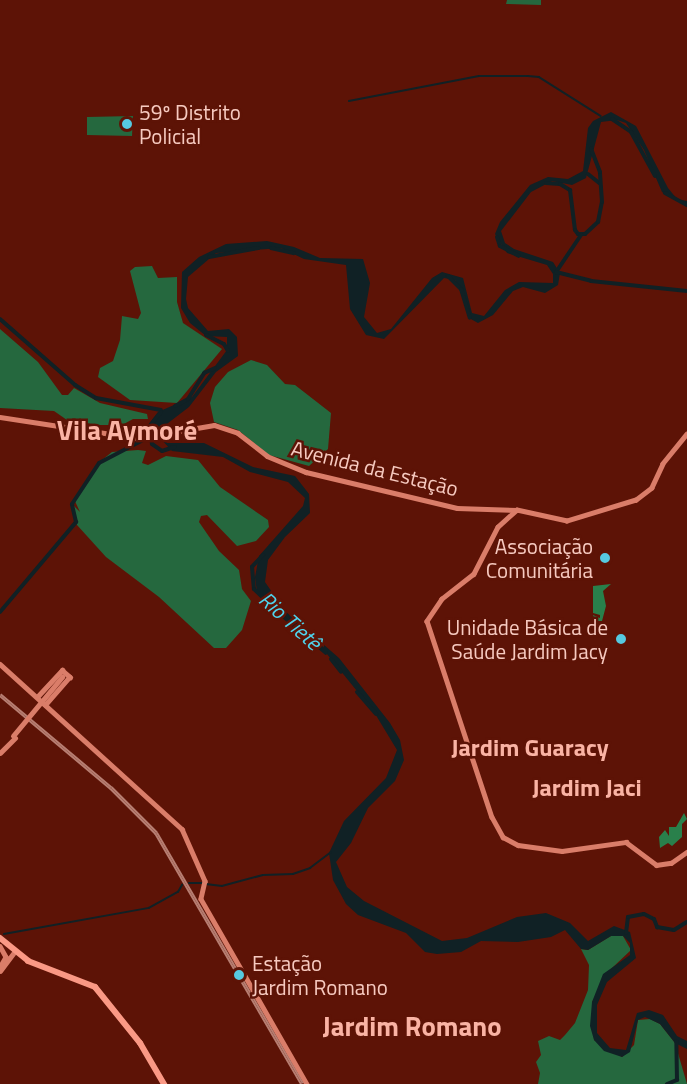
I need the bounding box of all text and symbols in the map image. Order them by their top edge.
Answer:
place label: 59º Distrito Policial [139,99,241,149]
marker: 59º Distrito Policial [120,117,134,131]
district label: Vila Aymoré [57,414,197,446]
street label: Avenida da Estação [289,435,461,501]
place label: Associação Comunitária [486,533,593,583]
marker: Associação Comunitária [598,551,612,565]
water label: Rio Tietê [253,586,327,656]
place label: Unidade Básica de Saúde Jardim Jacy [447,614,608,664]
marker: Unidade Básica de Saúde Jardim Jacy [612,630,630,648]
district label: Jardim Guaracy [451,734,609,762]
district label: Jardim Jaci [532,774,642,802]
place label: Estação Jardim Romano [252,950,388,1000]
marker: Estação Jardim Romano [230,966,248,984]
district label: Jardim Romano [322,1010,502,1042]

